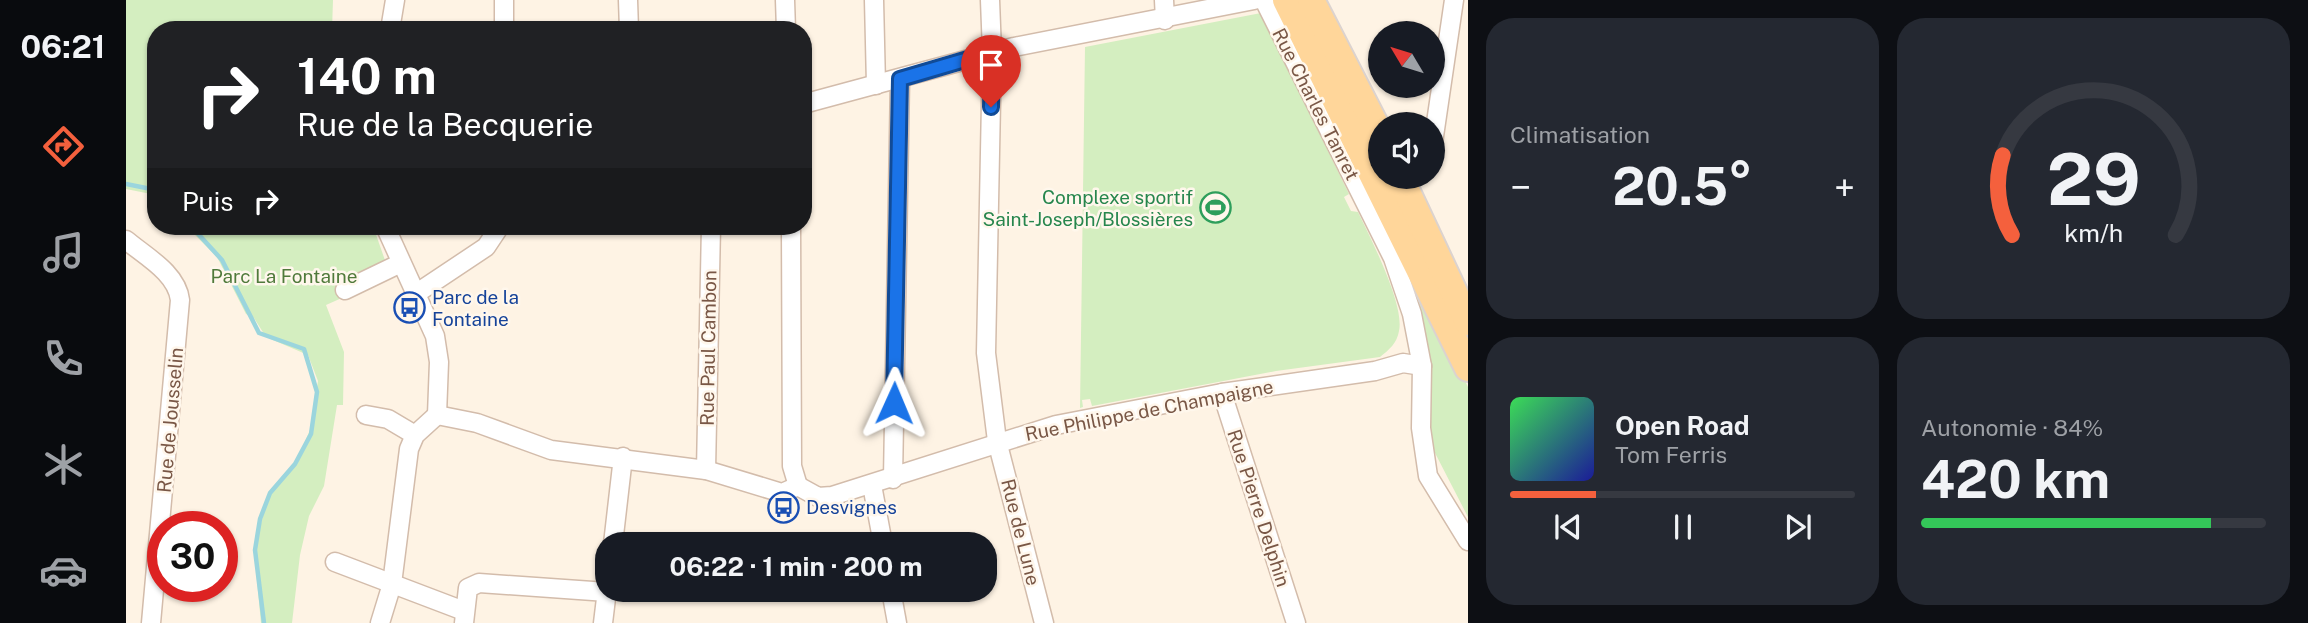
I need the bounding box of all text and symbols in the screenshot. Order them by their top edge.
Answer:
north arrow [1368,21,1446,98]
map controls [1368,21,1445,189]
street label: Rue Charles Tanret [1268,24,1364,184]
text: 06:21 [21,28,105,65]
pin [961,35,1021,107]
icon: arrive [972,46,1010,84]
text: 140 m [297,47,437,105]
icon: right [182,49,273,140]
text: Rue de la Becquerie [297,106,593,143]
button: sound [1368,112,1445,189]
text: Climatisation [1510,121,1650,148]
icon: directions [39,122,88,171]
text: 29 [2046,136,2141,221]
text: 20.5° [1612,156,1753,217]
text: − [1510,165,1531,210]
text: + [1834,165,1855,210]
icon: right [247,182,285,220]
text: Puis [182,186,233,217]
place label: Complexe sportif Saint-Joseph/Blossières [983,186,1193,230]
sports icon: Complexe sportif Saint-Joseph/Blossières [1199,191,1233,225]
text: km/h [2064,217,2123,247]
icon: music [39,228,88,277]
park label: Parc La Fontaine [211,265,358,287]
street label: Rue Paul Cambon [696,270,720,426]
place label: Parc de la Fontaine [432,286,519,330]
bus stop icon: Parc de la Fontaine [392,291,426,325]
icon: phone [39,334,88,383]
street label: Rue de Jousselin [153,346,187,494]
position arrow [857,366,931,440]
street label: Rue Philippe de Champaigne [1023,375,1275,445]
text: Open Road [1615,410,1750,441]
text: Autonomie · 84% [1921,414,2103,441]
street label: Rue Pierre Delphin [1223,427,1295,589]
icon: climate [39,440,88,489]
text: Tom Ferris [1615,441,1727,468]
text: 420 km [1921,449,2110,510]
street label: Rue de Lune [997,476,1045,588]
bus stop icon: Desvignes [766,490,800,524]
place label: Desvignes [806,496,897,518]
icon: previous [1549,508,1587,546]
icon: pause [1664,508,1702,546]
icon: next [1779,508,1817,546]
speed limit sign: 30 [147,511,238,602]
icon: car [39,546,88,595]
text: 06:22 · 1 min · 200 m [670,551,922,582]

